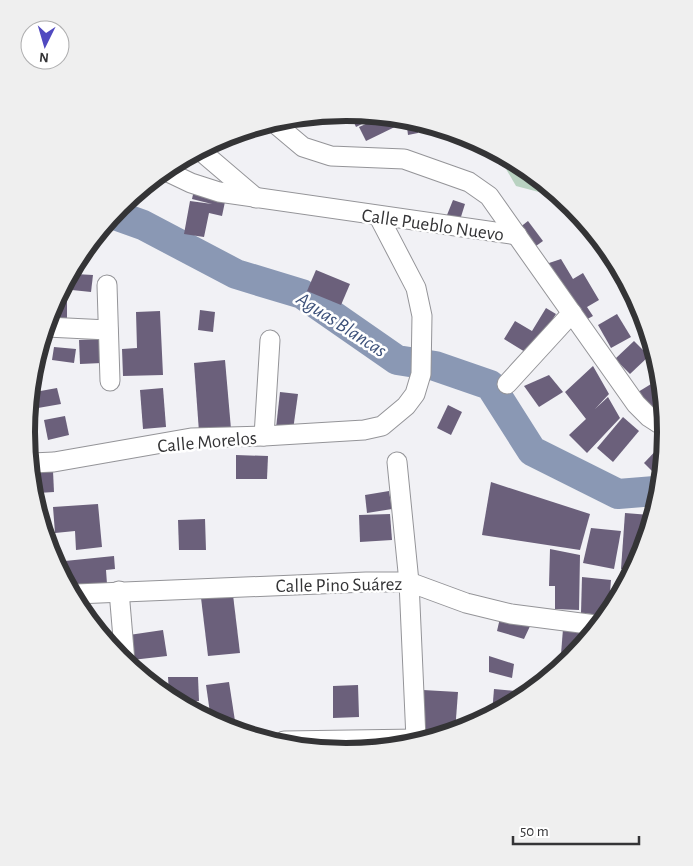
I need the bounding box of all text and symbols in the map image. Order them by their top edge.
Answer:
north arrow [20,20,70,70]
text: N [38,50,49,64]
street label: Calle Pueblo Nuevo [361,206,505,245]
water label: Aguas Blancas [292,288,390,361]
street label: Calle Morelos [157,429,258,456]
street label: Calle Pino Suárez [276,575,403,596]
scale bar [513,814,639,846]
text: 50 m [520,824,549,839]

